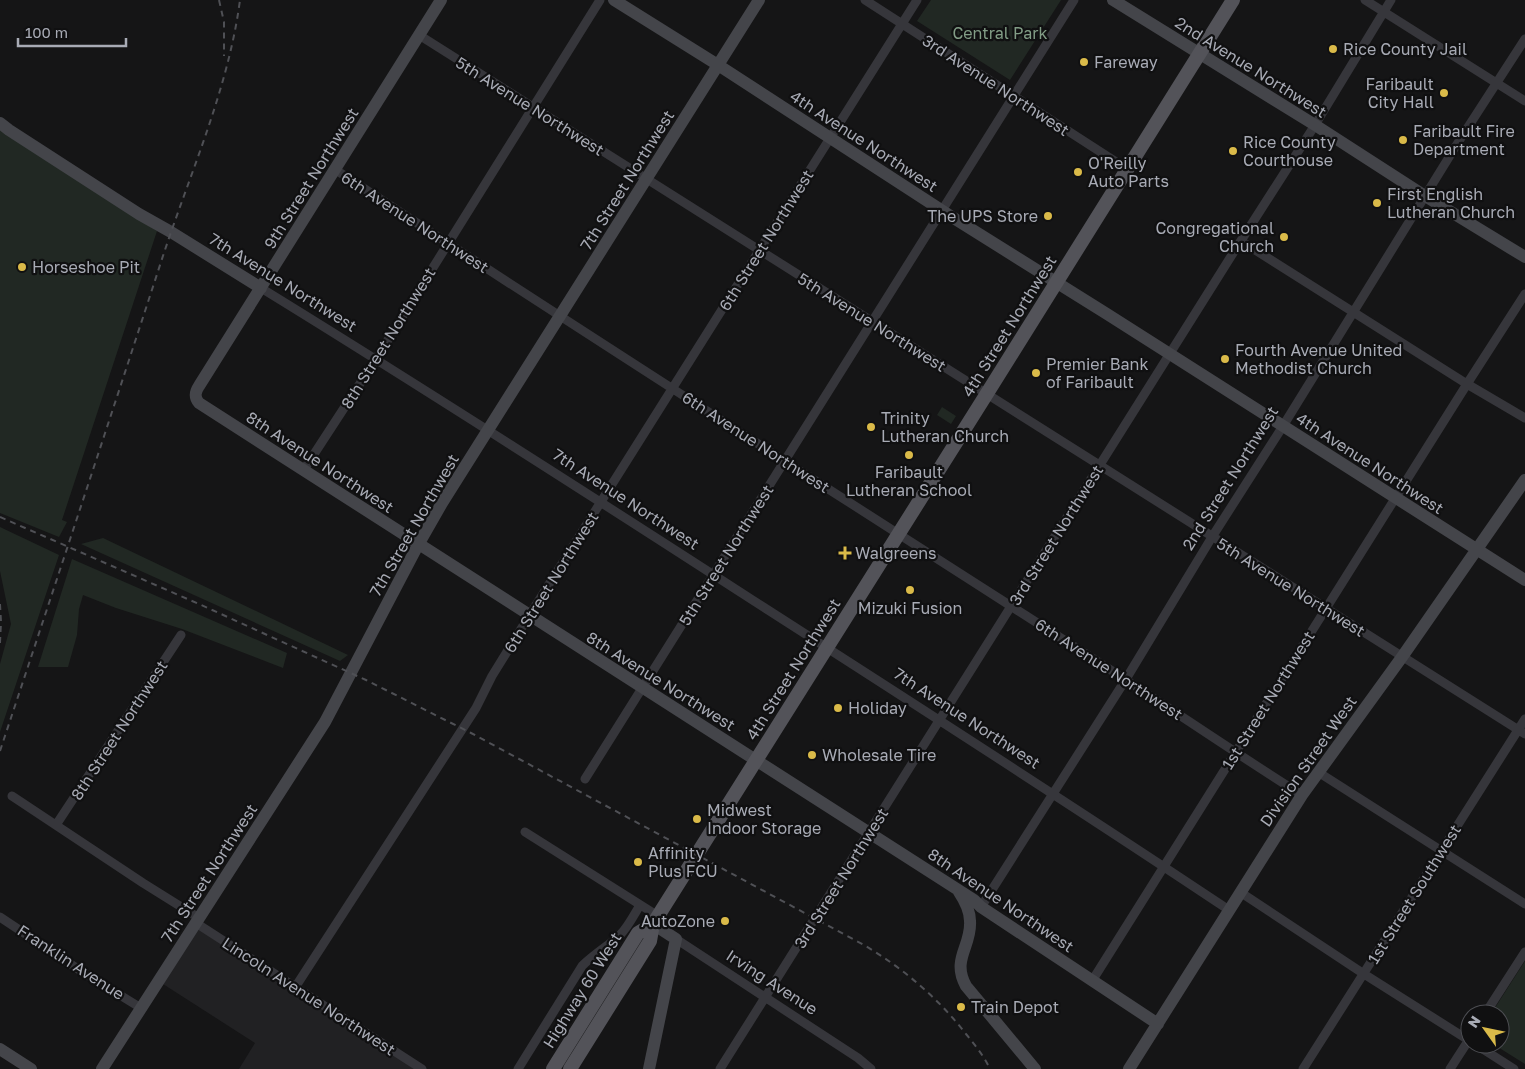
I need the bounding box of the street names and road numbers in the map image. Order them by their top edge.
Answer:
street label: 2nd Avenue Northwest [1172,12,1330,122]
street label: 3rd Avenue Northwest [919,30,1073,140]
street label: 5th Avenue Northwest [452,52,608,160]
street label: 4th Avenue Northwest [786,86,942,196]
street label: 9th Street Northwest [259,104,363,252]
street label: 7th Street Northwest [576,106,678,254]
street label: 6th Street Northwest [714,166,818,314]
street label: 6th Avenue Northwest [338,167,492,277]
street label: 7th Avenue Northwest [205,228,361,336]
street label: 4th Street Northwest [957,252,1061,400]
street label: 8th Street Northwest [336,264,440,412]
street label: 5th Avenue Northwest [794,268,950,376]
street label: 6th Avenue Northwest [679,387,833,497]
street label: 2nd Street Northwest [1178,402,1282,554]
street label: 8th Avenue Northwest [242,407,398,517]
street label: 4th Avenue Northwest [1292,408,1448,518]
street label: 7th Avenue Northwest [549,444,703,554]
street label: 7th Street Northwest [365,450,463,600]
street label: 3rd Street Northwest [1005,461,1107,609]
street label: 5th Street Northwest [675,481,777,629]
street label: 6th Street Northwest [499,508,603,656]
street label: 5th Avenue Northwest [1213,533,1369,641]
street label: 4th Street Northwest [741,595,845,743]
street label: 6th Avenue Northwest [1032,614,1186,724]
street label: 8th Avenue Northwest [583,627,739,735]
street label: 1st Street Northwest [1217,627,1319,773]
street label: 8th Street Northwest [66,656,172,804]
street label: 7th Avenue Northwest [890,663,1044,773]
street label: Division Street West [1255,692,1361,830]
street label: 7th Street Northwest [157,800,261,946]
street label: 3rd Street Northwest [790,804,892,952]
street label: 1st Street Southwest [1363,821,1465,967]
street label: 8th Avenue Northwest [924,844,1078,956]
street label: Franklin Avenue [14,920,128,1004]
street label: Highway 60 West [538,928,626,1052]
street label: Lincoln Avenue Northwest [219,933,399,1059]
street label: Irving Avenue [722,945,822,1019]

